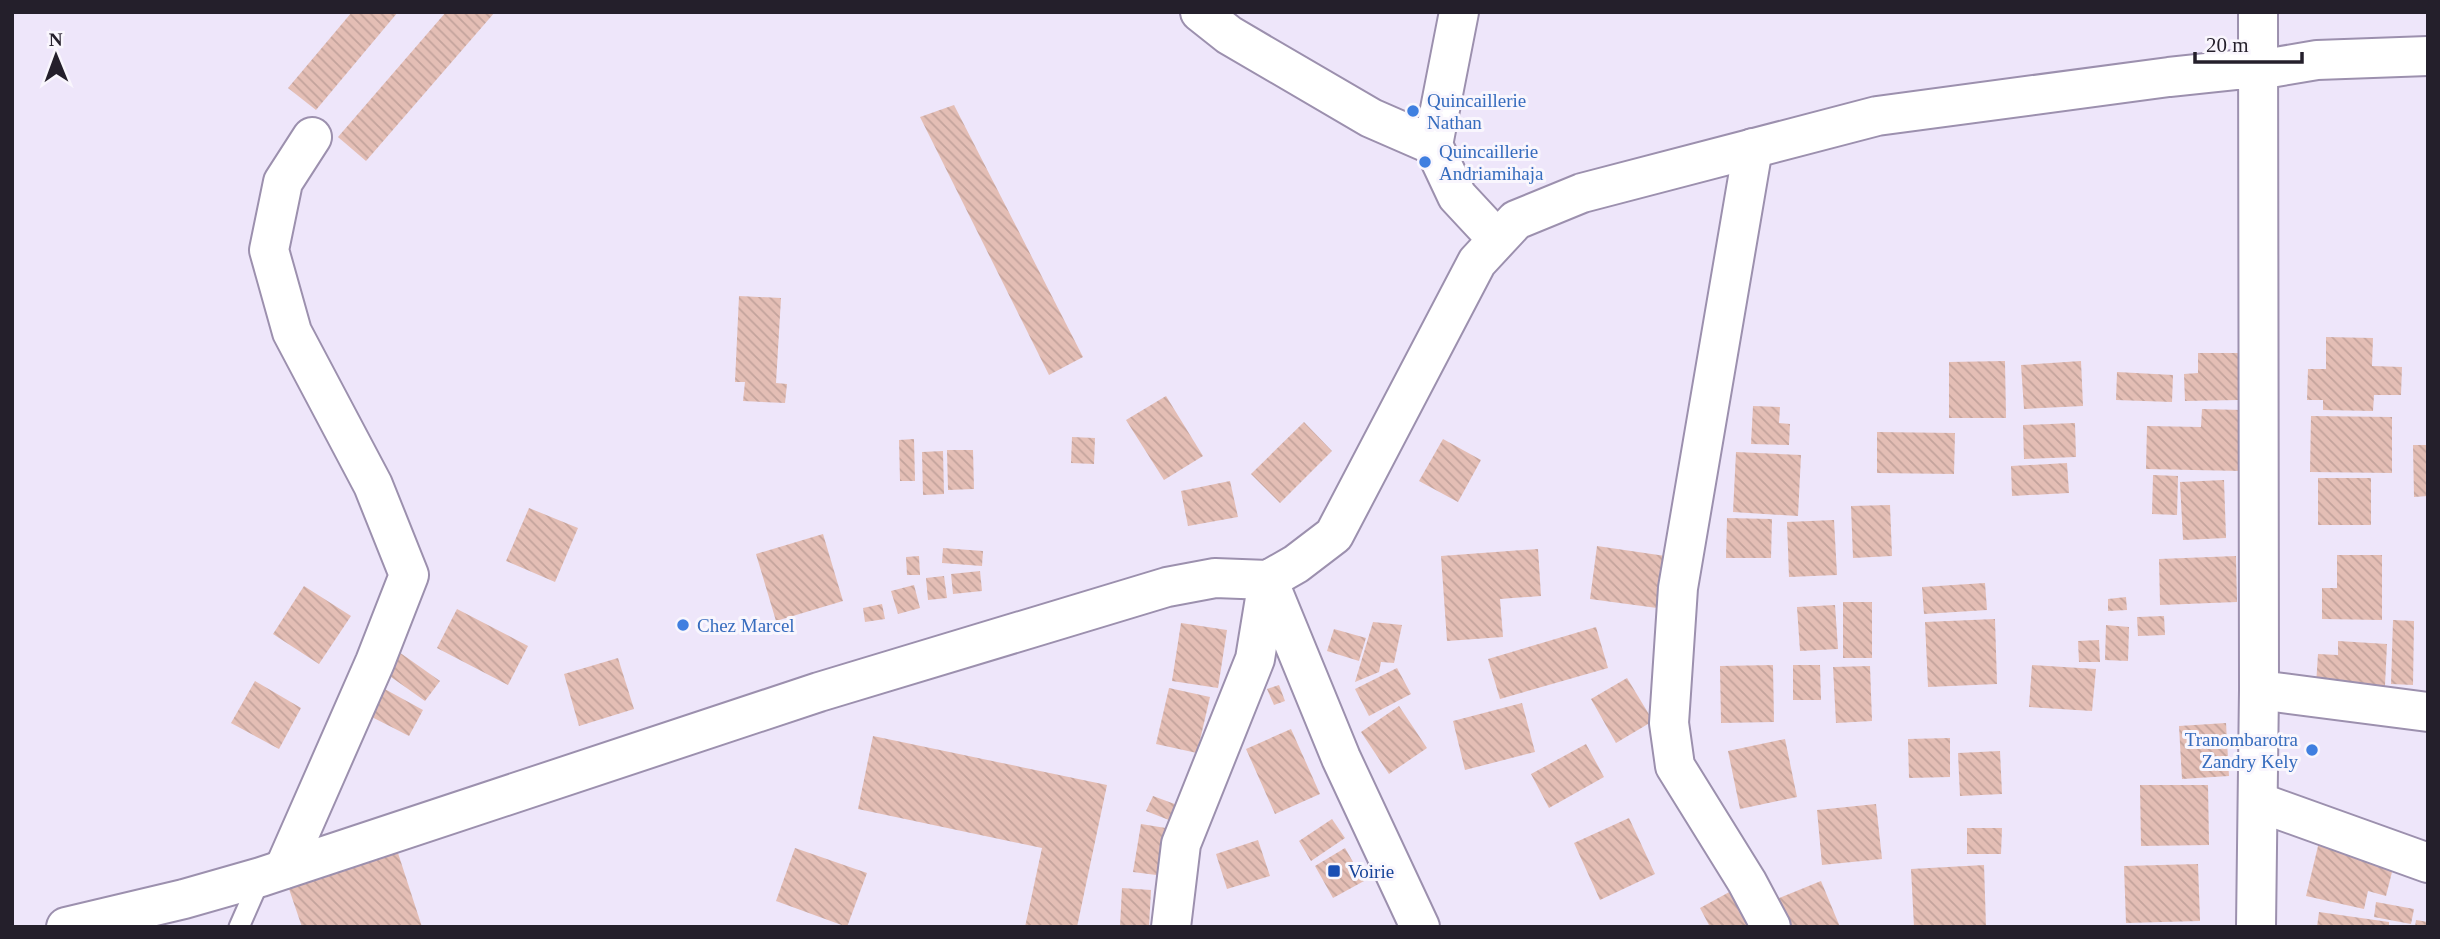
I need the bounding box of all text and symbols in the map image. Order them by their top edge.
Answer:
north arrow [21,21,91,91]
scale bar [2195,21,2302,65]
text: N [49,29,63,50]
text: 20 m [2206,33,2249,57]
place label: Quincaillerie Nathan [1427,90,1526,133]
marker: Quincaillerie Nathan [1405,103,1421,119]
place label: Quincaillerie Andriamihaja [1439,141,1544,184]
marker: Quincaillerie Andriamihaja [1417,154,1433,170]
place label: Chez Marcel [697,615,795,636]
marker: Chez Marcel [675,617,691,633]
place label: Tranombarotra Zandry Kely [2185,729,2299,772]
marker: Tranombarotra Zandry Kely [2304,742,2320,758]
place label: Voirie [1348,861,1394,882]
marker: Voirie [1326,863,1342,879]

